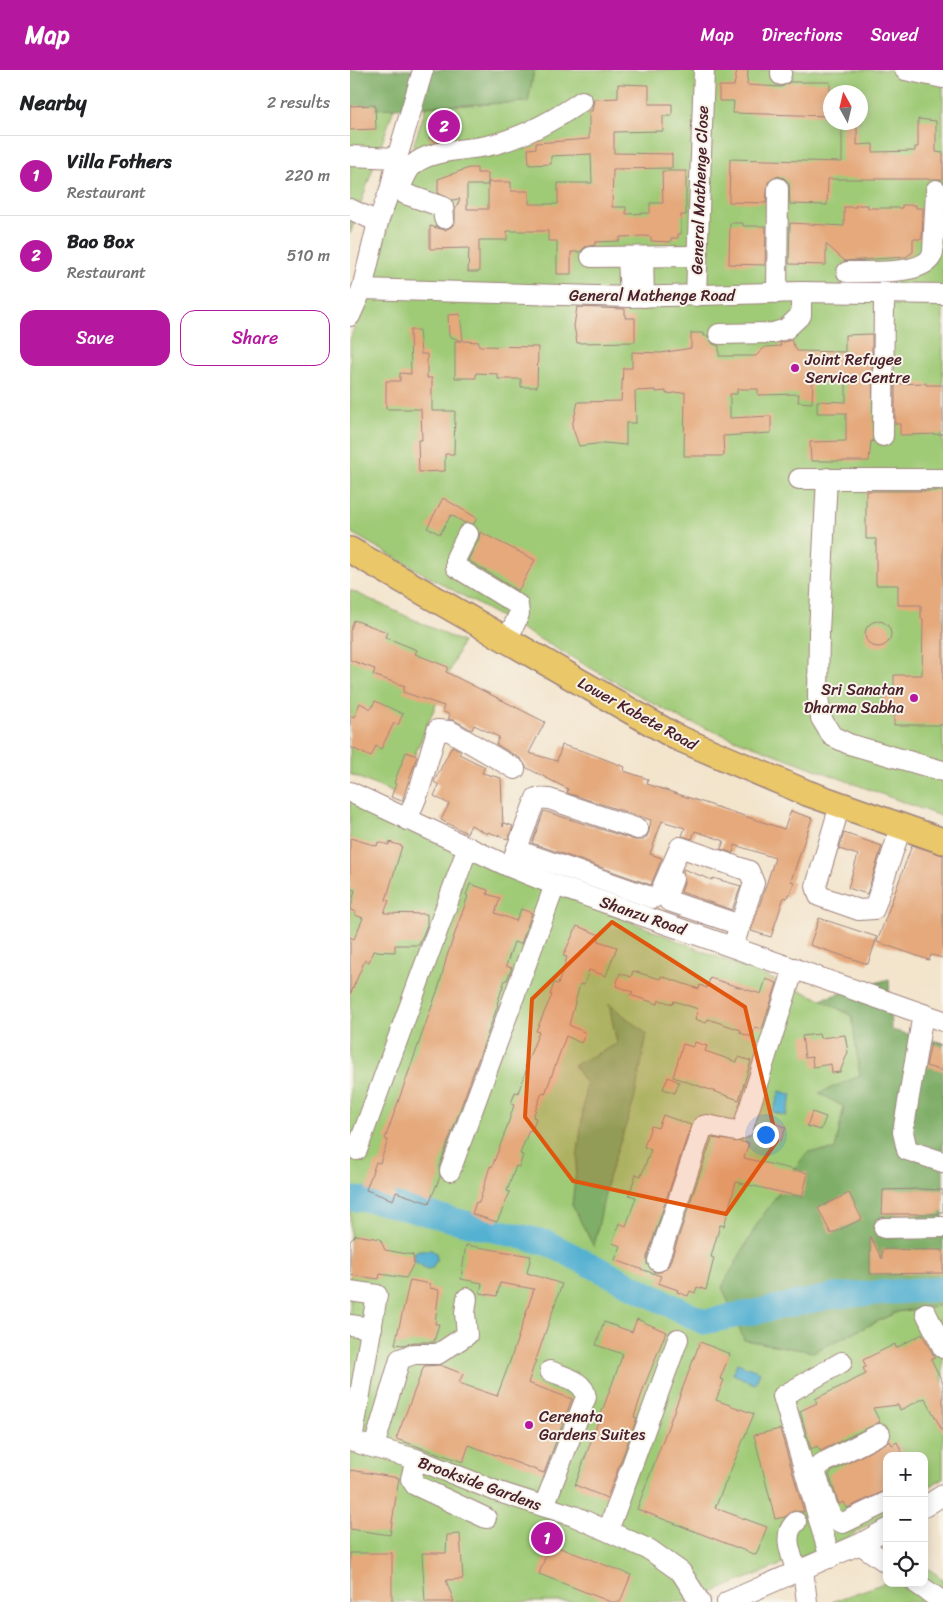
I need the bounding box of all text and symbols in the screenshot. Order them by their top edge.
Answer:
text: Map [25,14,69,56]
text: Map [701,19,734,51]
text: Directions [762,19,843,51]
text: Saved [871,19,918,51]
text: Nearby [20,84,86,122]
north arrow [823,85,868,130]
text: 2 results [267,88,330,117]
street label: General Mathenge Close [682,105,717,275]
pin: 2 [428,107,460,145]
text: Villa Fothers [67,145,172,178]
text: 1 [33,161,39,190]
text: 220 m [285,161,330,190]
text: Restaurant [67,178,146,207]
text: Bao Box [67,225,134,258]
text: 2 [31,241,41,270]
text: 510 m [287,241,330,270]
text: Restaurant [67,258,146,287]
street label: General Mathenge Road [569,281,737,310]
button: Save [20,310,170,366]
button: Share [180,310,330,366]
place label: Joint Refugee Service Centre [804,345,910,392]
marker: Joint Refugee Service Centre [789,362,801,374]
street label: Lower Kabete Road [572,668,705,759]
place label: Sri Sanatan Dharma Sabha [804,675,904,722]
marker: Sri Sanatan Dharma Sabha [908,692,920,704]
street label: Shanzu Road [596,887,691,944]
your location [753,1122,779,1148]
place label: Cerenata Gardens Suites [539,1402,646,1449]
marker: Cerenata Gardens Suites [523,1419,535,1431]
street label: Brookside Gardens [414,1448,546,1520]
map controls [883,1452,928,1587]
button: + [883,1452,928,1497]
button: − [883,1497,928,1542]
pin: 1 [531,1519,563,1557]
button: locate [883,1542,928,1587]

